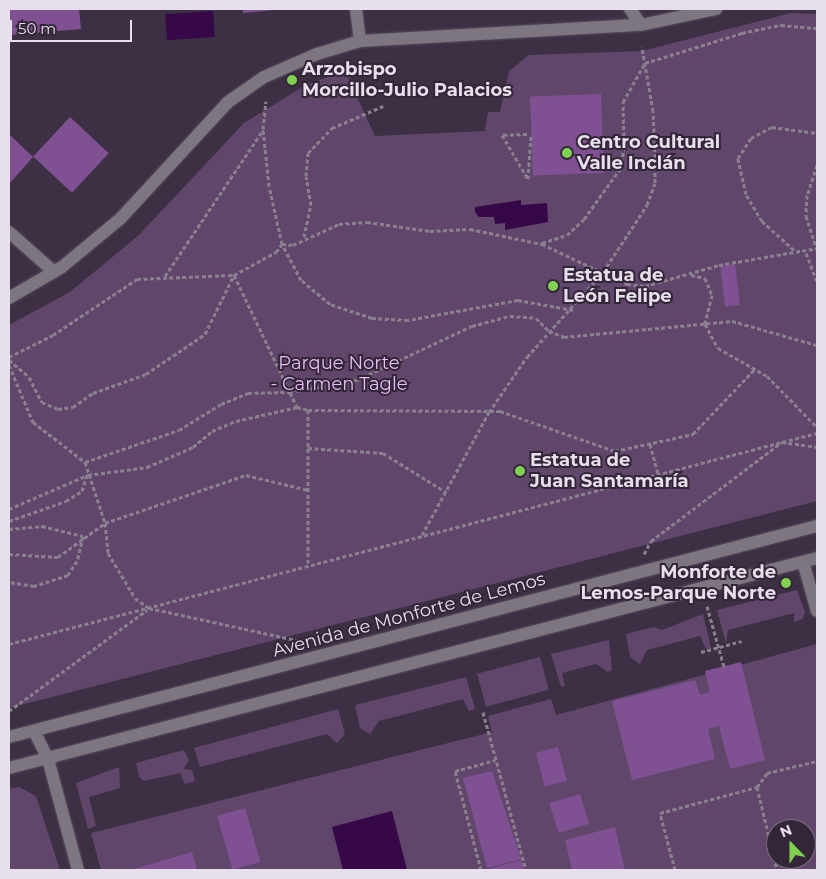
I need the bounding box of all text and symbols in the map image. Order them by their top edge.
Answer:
scale bar [12,10,135,42]
text: 50 m [18,19,56,38]
place label: Arzobispo Morcillo-Julio Palacios [302,59,512,102]
marker: Arzobispo Morcillo-Julio Palacios [286,74,298,86]
place label: Centro Cultural Valle Inclán [577,132,720,174]
marker: Centro Cultural Valle Inclán [561,147,573,159]
place label: Estatua de León Felipe [563,265,672,308]
marker: Estatua de León Felipe [547,280,559,292]
park label: Parque Norte - Carmen Tagle [270,353,408,396]
place label: Estatua de Juan Santamaría [530,450,689,492]
marker: Estatua de Juan Santamaría [514,465,526,477]
place label: Monforte de Lemos-Parque Norte [580,562,776,604]
street label: Avenida de Monforte de Lemos [270,568,548,662]
marker: Monforte de Lemos-Parque Norte [780,577,792,589]
north arrow [766,819,816,869]
text: N [777,821,794,841]

